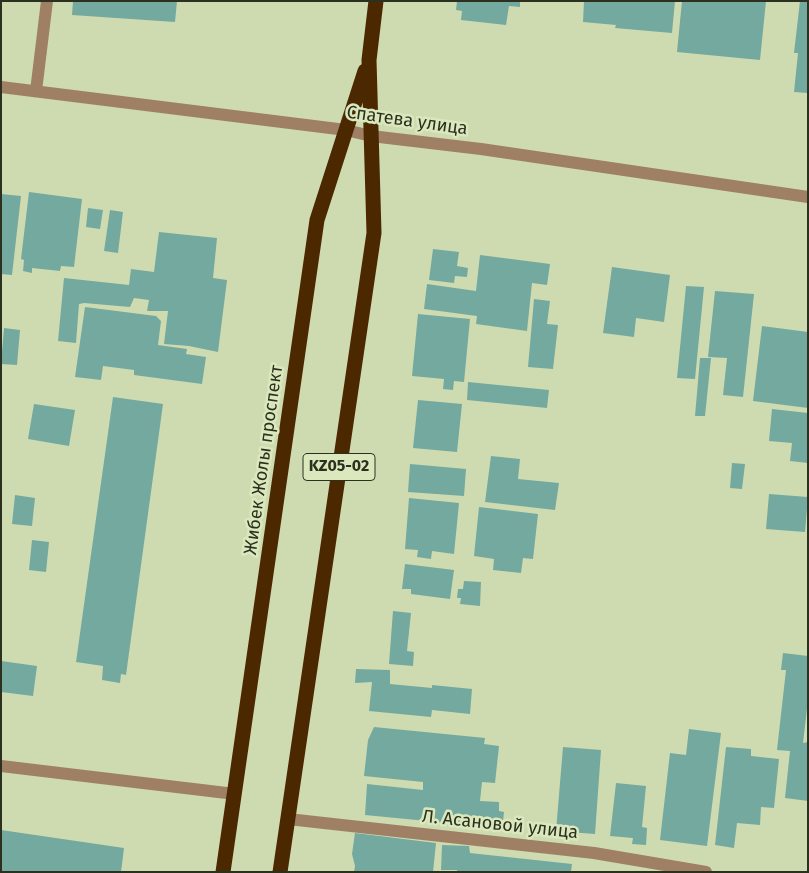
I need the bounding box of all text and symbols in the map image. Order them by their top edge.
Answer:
street label: Спатева улица [345,102,469,140]
street label: Жибек Жолы проспект [240,364,288,556]
road number: KZ05-02 [303,454,375,481]
street label: Л. Асановой улица [421,806,579,844]

